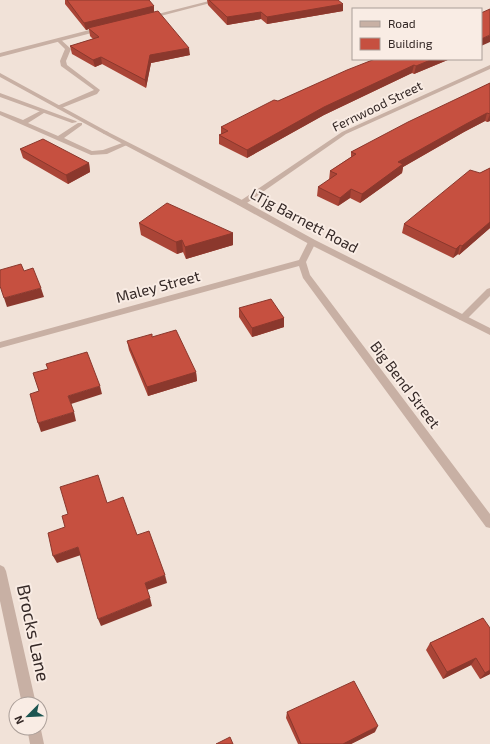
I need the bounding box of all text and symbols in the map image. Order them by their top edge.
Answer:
legend [352,8,482,60]
text: Road [388,16,416,30]
text: Building [388,36,433,50]
street label: Fernwood Street [329,77,425,135]
street label: LTjg Barnett Road [247,184,362,257]
street label: Maley Street [114,266,202,306]
street label: Big Bend Street [367,337,445,432]
street label: Brocks Lane [13,582,55,683]
north arrow [8,696,48,736]
text: N [11,714,26,727]

